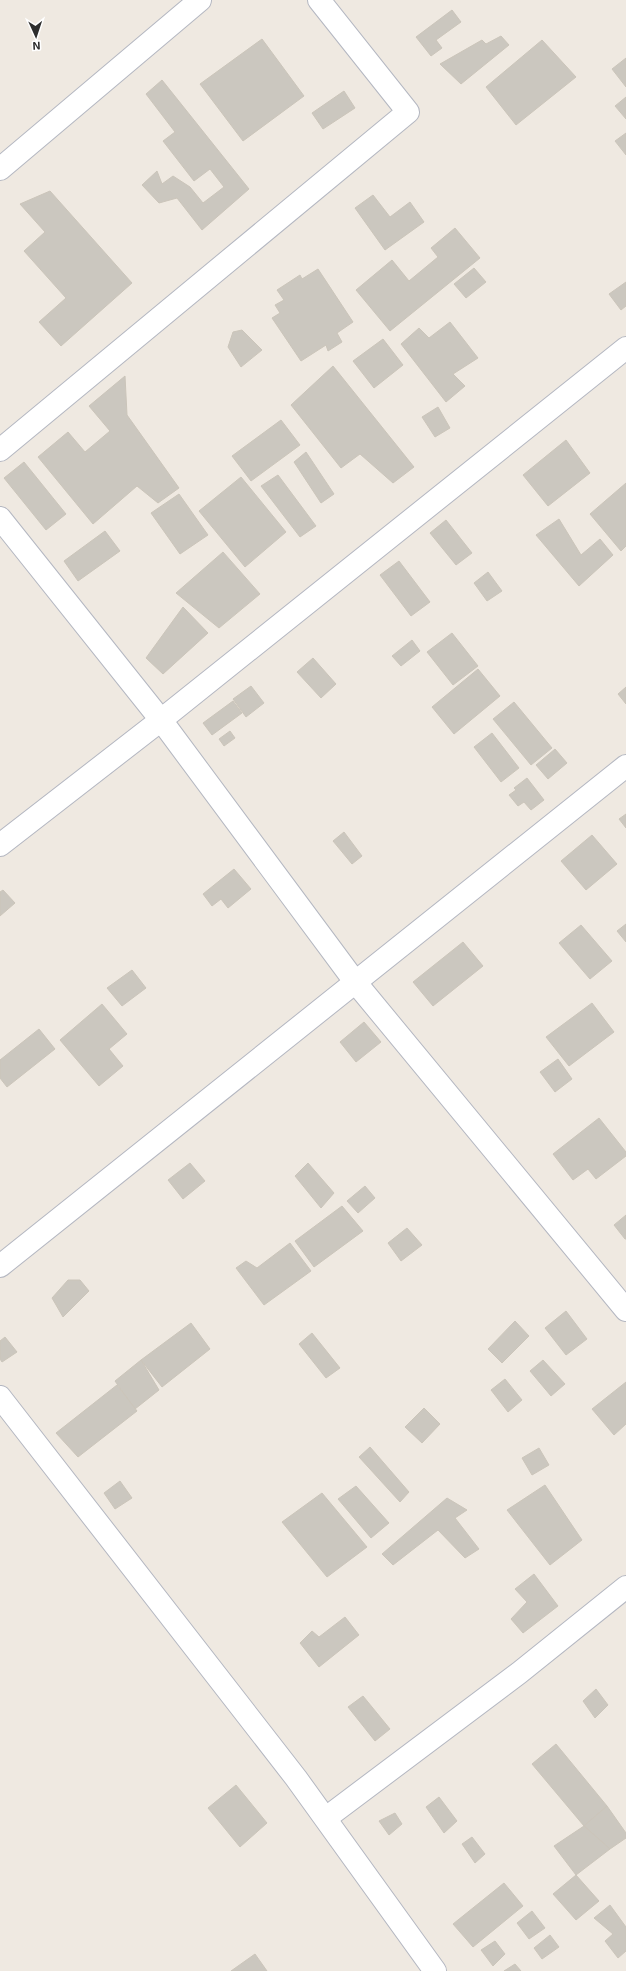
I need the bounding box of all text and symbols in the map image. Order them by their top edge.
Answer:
north arrow [16,16,56,56]
text: N [32,40,41,53]

